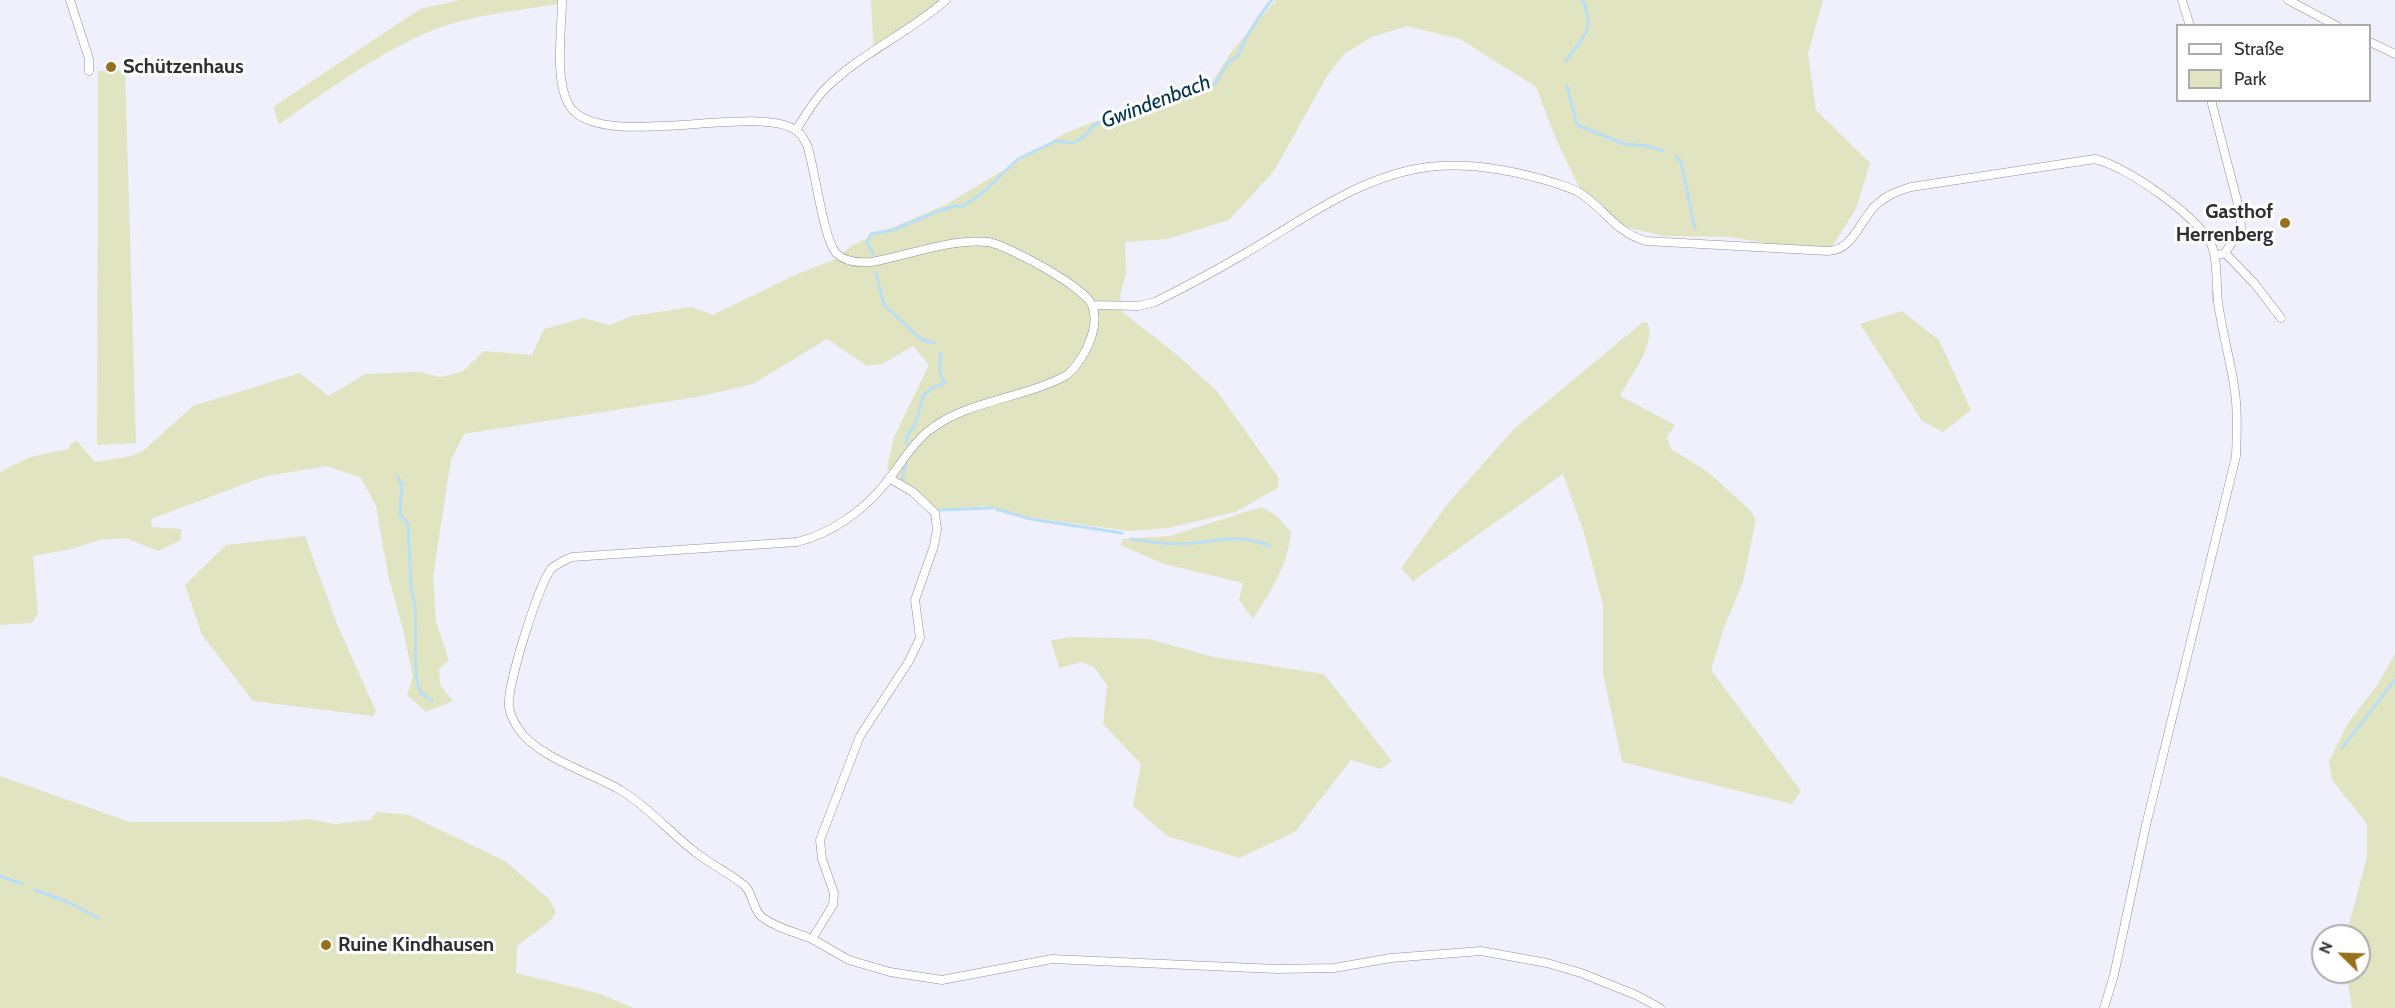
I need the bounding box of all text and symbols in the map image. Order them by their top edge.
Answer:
legend [2176,24,2371,102]
text: Straße [2234,38,2284,60]
place label: Schützenhaus [123,55,244,79]
marker: Schützenhaus [104,60,118,74]
text: Park [2234,68,2266,90]
water label: Gwindenbach [1098,70,1214,134]
place label: Gasthof Herrenberg [2176,200,2273,247]
marker: Gasthof Herrenberg [2278,216,2292,230]
north arrow [2311,924,2371,984]
place label: Ruine Kindhausen [338,933,494,957]
marker: Ruine Kindhausen [319,938,333,952]
text: N [2315,939,2337,956]

